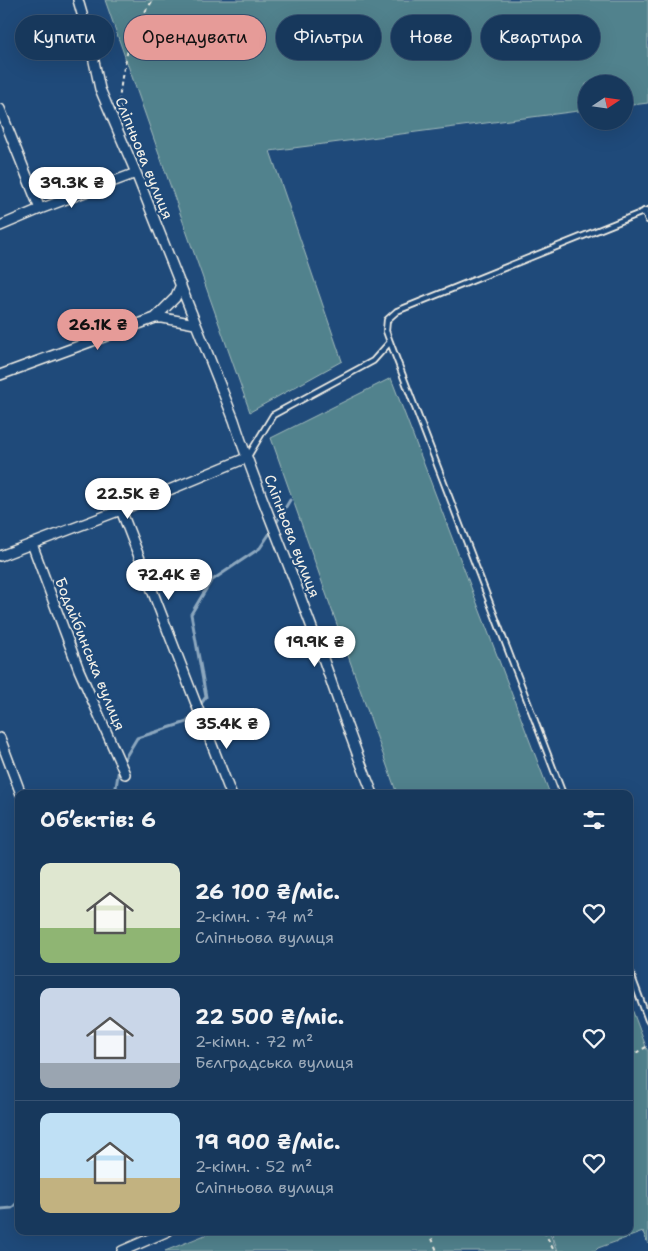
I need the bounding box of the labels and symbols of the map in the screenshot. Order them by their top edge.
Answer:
north arrow [578,75,632,130]
street label: Сліпньова вулиця [110,94,178,222]
pin: 39.3K ₴ [26,166,118,209]
pin: 26.1K ₴ [52,308,144,351]
street label: Сліпньова вулиця [259,472,325,600]
pin: 22.5K ₴ [82,478,174,520]
pin: 72.4K ₴ [123,558,215,601]
street label: Бодайбинська вулиця [50,574,130,734]
pin: 19.9K ₴ [269,626,361,668]
pin: 35.4K ₴ [181,708,273,750]

